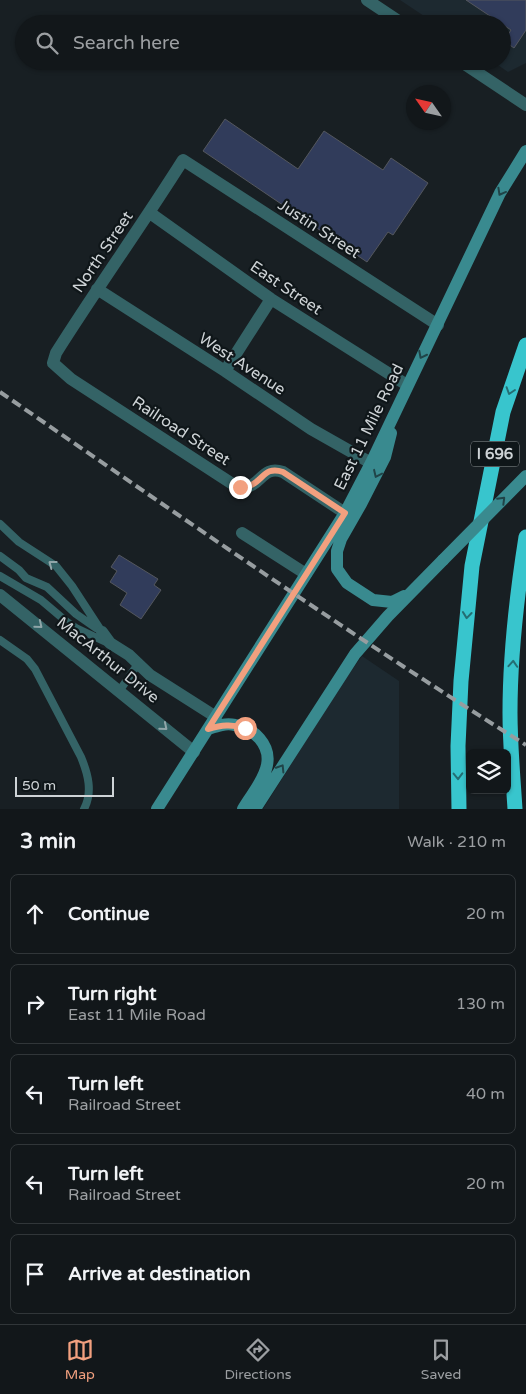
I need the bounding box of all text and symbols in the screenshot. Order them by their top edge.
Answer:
search box [15,15,511,70]
icon: search [33,29,61,57]
text: Search here [73,32,180,54]
north arrow [406,85,451,130]
one-way arrow [497,187,507,196]
street label: Justin Street [274,195,364,263]
street label: North Street [68,207,138,297]
street label: East Street [246,257,326,319]
street label: West Avenue [195,328,289,400]
one-way arrow [418,350,428,359]
street label: East 11 Mile Road [330,361,408,493]
one-way arrow [506,386,516,394]
street label: Railroad Street [128,392,234,470]
road number: I 696 [471,442,519,466]
one-way arrow [373,469,383,478]
route end [229,476,252,499]
one-way arrow [496,497,505,506]
one-way arrow [49,561,58,570]
one-way arrow [462,611,473,619]
street label: MacArthur Drive [53,613,163,707]
one-way arrow [33,619,42,628]
one-way arrow [507,660,518,668]
route start [234,717,257,740]
one-way arrow [159,722,168,731]
map controls [466,749,511,794]
button: layers [466,749,511,794]
one-way arrow [275,764,285,773]
one-way arrow [453,772,463,780]
scale bar [15,774,114,797]
text: 50 m [22,777,56,794]
text: 3 min [20,829,76,854]
text: Walk · 210 m [407,832,506,852]
icon: ahead [21,900,49,928]
text: Continue [68,903,150,925]
text: 20 m [466,904,505,924]
text: Turn right [68,983,156,1005]
icon: right [21,990,49,1018]
text: 130 m [456,994,505,1014]
text: East 11 Mile Road [68,1005,206,1025]
text: Turn left [68,1073,144,1095]
icon: left [21,1080,49,1108]
text: 40 m [466,1084,505,1104]
text: Railroad Street [68,1095,181,1115]
text: Turn left [68,1163,144,1185]
icon: left [21,1170,49,1198]
text: 20 m [466,1174,505,1194]
text: Railroad Street [68,1185,181,1205]
icon: arrive [21,1260,49,1288]
text: Arrive at destination [68,1263,251,1285]
tab: Map [65,1336,95,1383]
tab: Directions [224,1336,291,1383]
tab: Saved [421,1336,461,1383]

